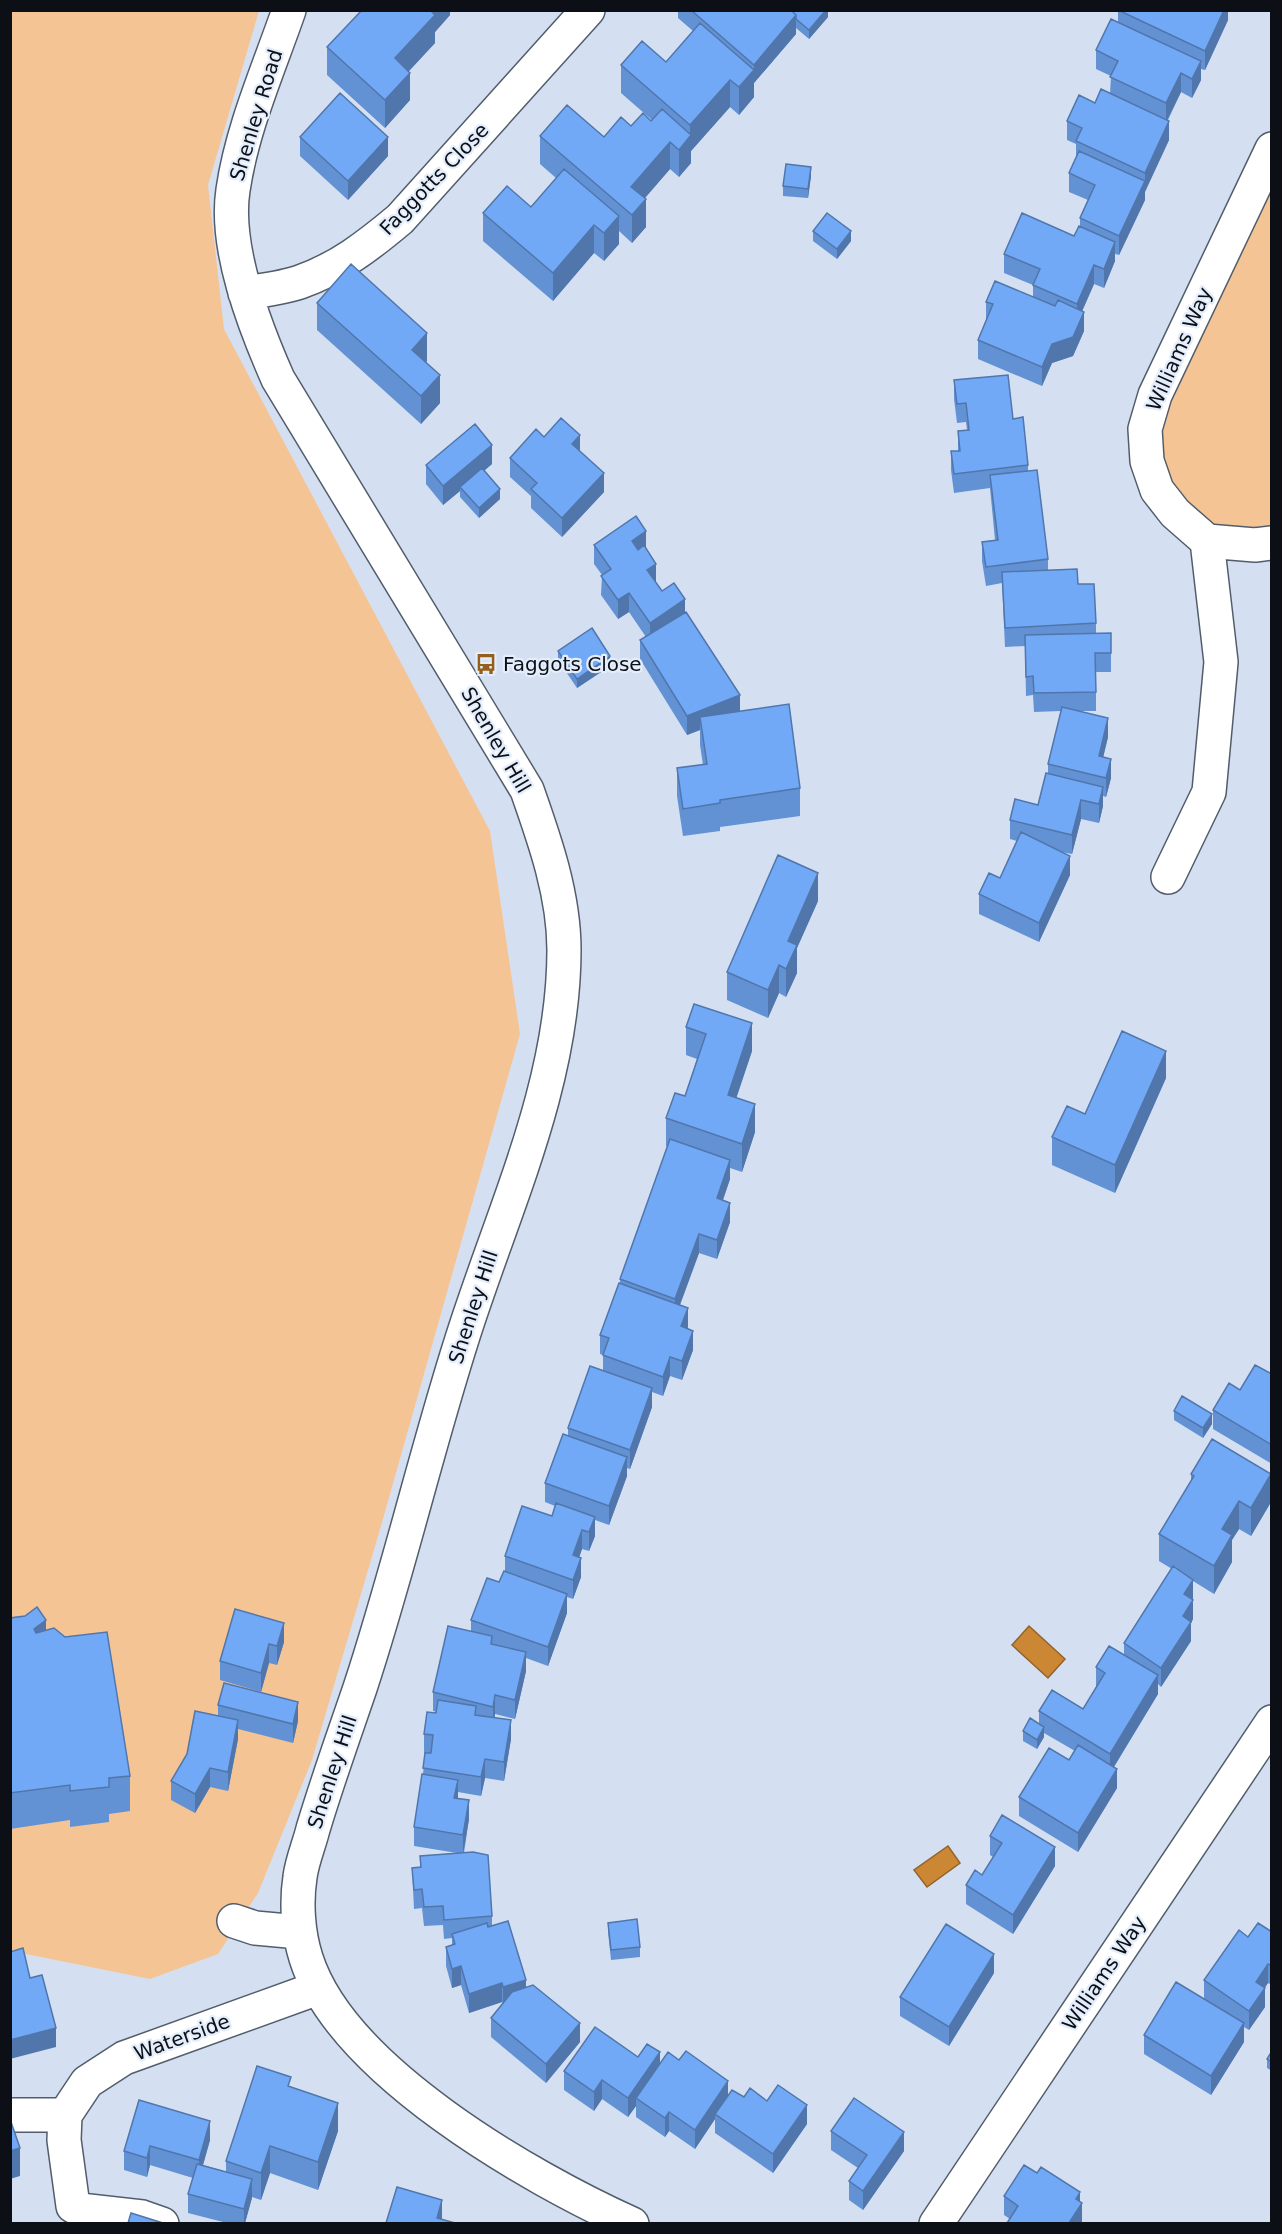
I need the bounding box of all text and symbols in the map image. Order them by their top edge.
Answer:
street label: Shenley Road [225,46,287,184]
street label: Faggotts Close [374,118,494,240]
street label: Williams Way [1141,283,1217,414]
bus stop icon: Faggots Close [474,652,498,676]
place label: Faggots Close [503,652,642,676]
street label: Shenley Hill [456,683,536,797]
street label: Shenley Hill [443,1247,503,1367]
street label: Shenley Hill [302,1712,362,1832]
street label: Williams Way [1057,1911,1151,2035]
street label: Waterside [131,2009,233,2065]

